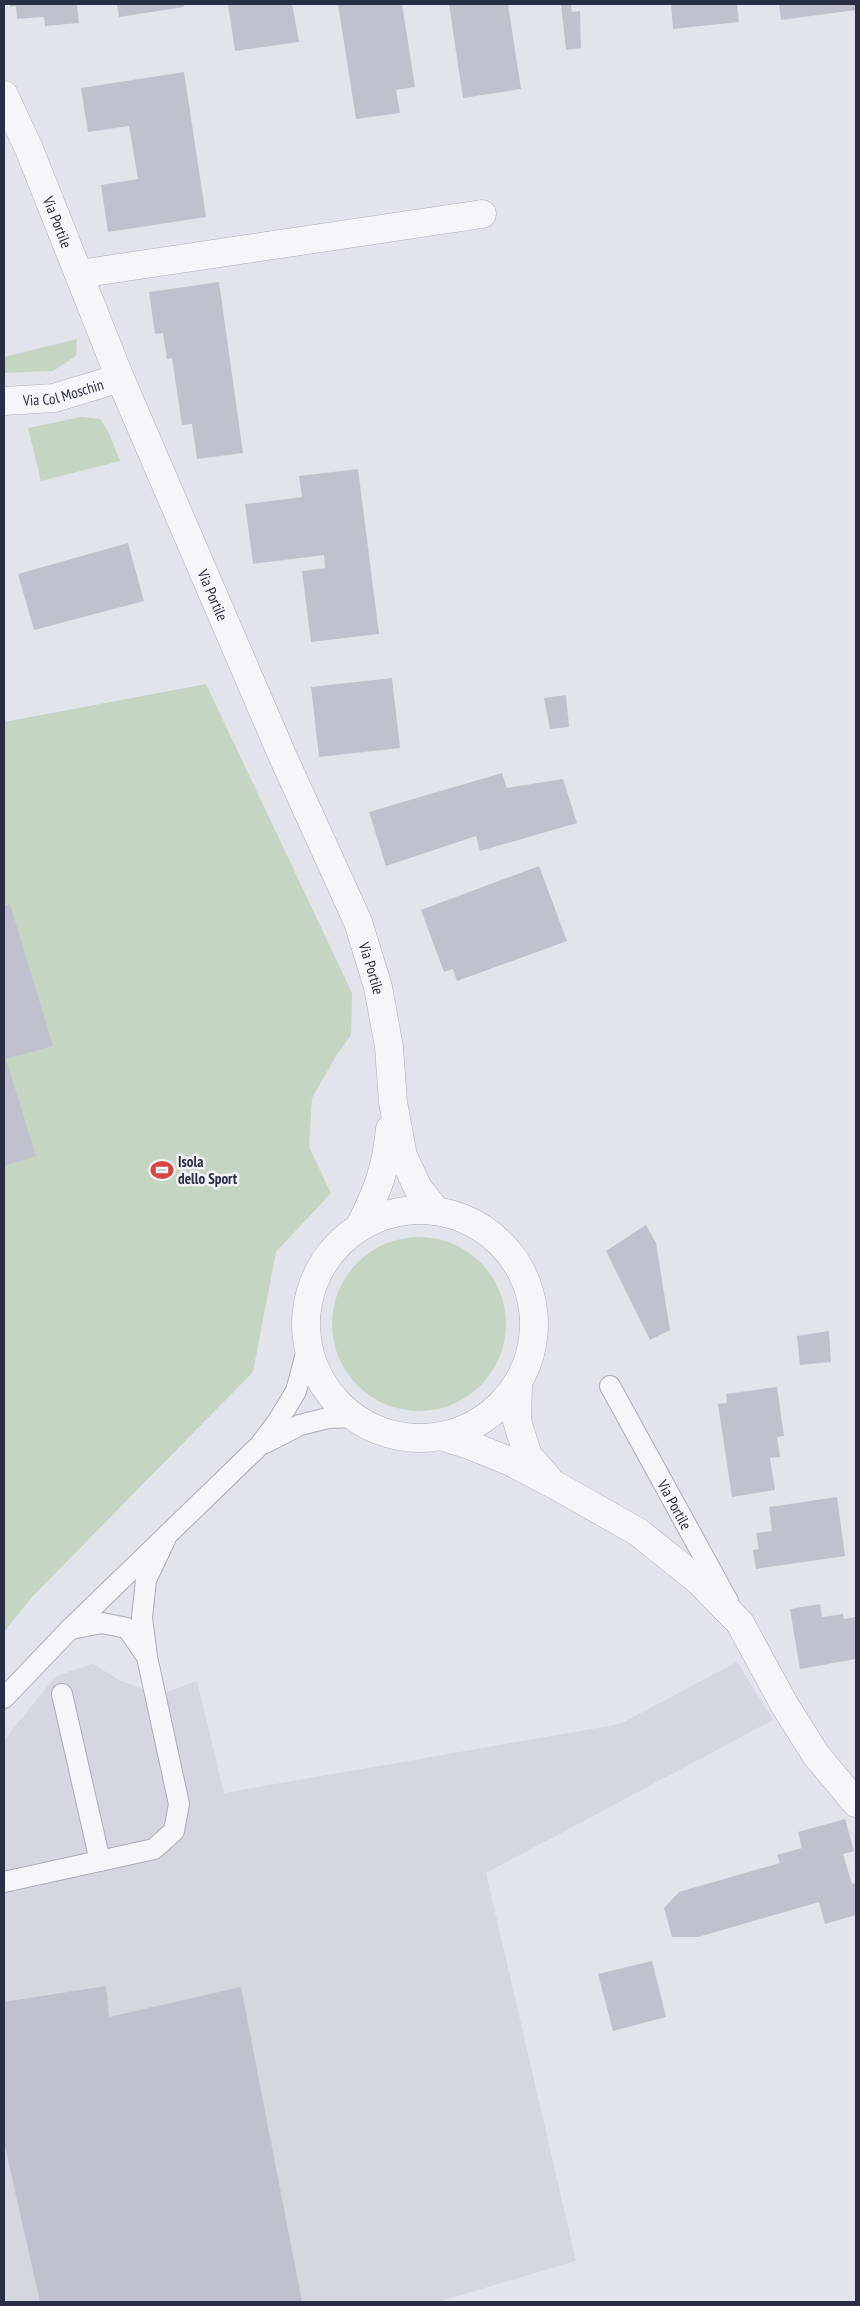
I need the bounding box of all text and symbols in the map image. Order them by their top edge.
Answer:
street label: Via Portile [39,192,77,250]
street label: Via Col Moschin [21,374,105,409]
street label: Via Portile [194,565,233,623]
street label: Via Portile [355,939,389,996]
place label: Isola dello Sport [178,1152,238,1188]
sports icon: Isola dello Sport [149,1157,175,1183]
street label: Via Portile [653,1475,696,1533]

